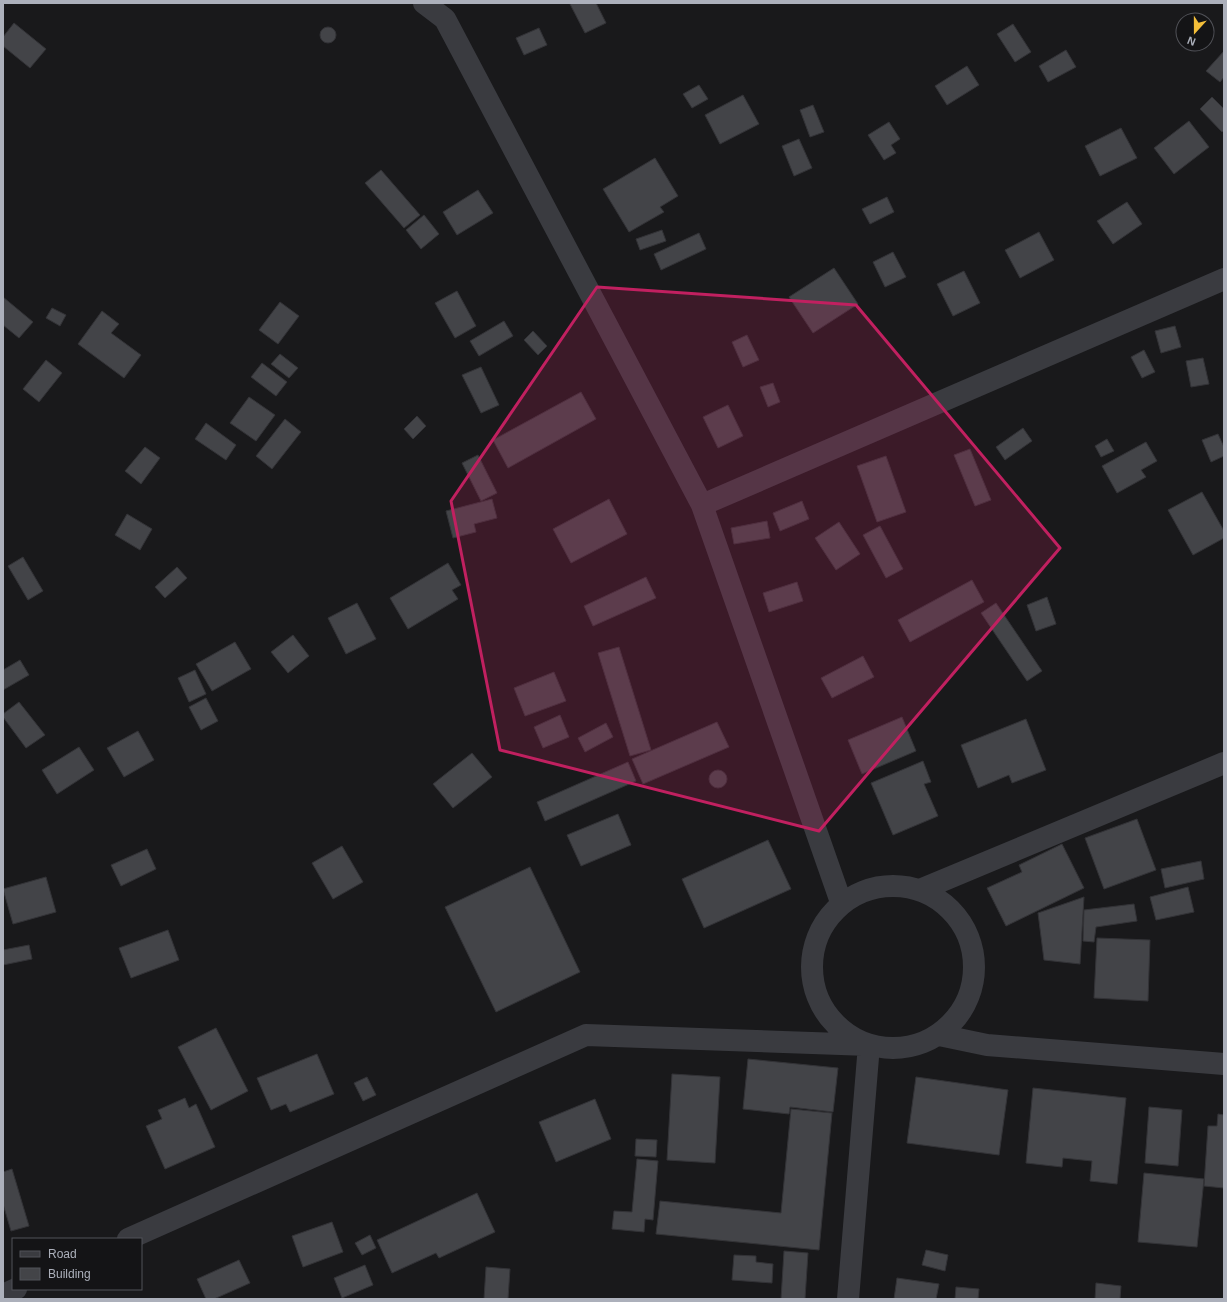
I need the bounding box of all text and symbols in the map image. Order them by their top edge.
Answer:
north arrow [1175,12,1215,52]
text: N [1186,34,1197,48]
legend [12,1238,142,1290]
text: Road [48,1247,77,1261]
text: Building [48,1267,91,1281]

